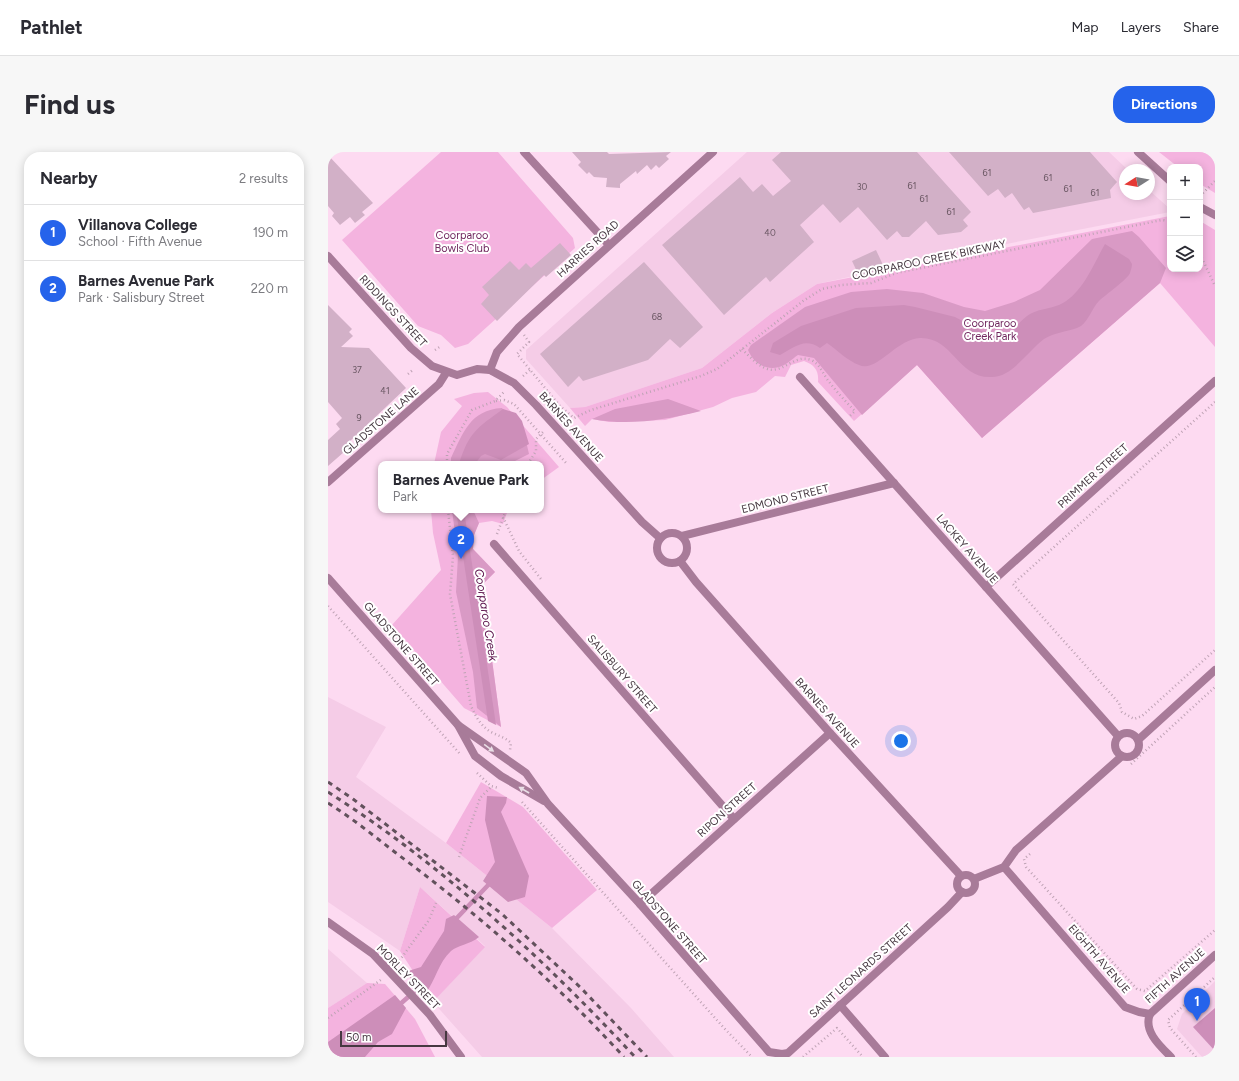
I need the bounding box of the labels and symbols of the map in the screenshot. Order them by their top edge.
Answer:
north arrow [1119,164,1155,200]
house number: 61 [983,167,991,178]
house number: 61 [1044,172,1052,183]
house number: 61 [908,180,916,191]
house number: 30 [857,181,868,192]
house number: 61 [1064,183,1072,194]
house number: 61 [1091,187,1099,198]
house number: 61 [920,193,928,204]
house number: 61 [947,206,955,217]
street label: HARRIES ROAD [554,217,622,280]
house number: 40 [764,227,776,238]
park label: Coorparoo Bowls Club [435,229,489,255]
street label: COORPAROO CREEK BIKEWAY [851,237,1007,283]
street label: RIDDINGS STREET [356,273,430,349]
house number: 68 [652,311,663,322]
park label: Coorparoo Creek Park [964,317,1017,343]
house number: 37 [352,364,362,375]
street label: GLADSTONE LANE [340,384,422,458]
house number: 41 [380,385,390,396]
street label: BARNES AVENUE [536,389,606,465]
house number: 9 [356,412,362,423]
street label: PRIMMER STREET [1055,441,1131,511]
street label: EDMOND STREET [740,482,830,516]
street label: LACKEY AVENUE [933,512,1001,586]
pin: 2 [448,526,474,559]
water label: Coorparoo Creek [472,568,500,663]
street label: GLADSTONE STREET [361,599,441,689]
street label: SALISBURY STREET [585,632,659,716]
street label: BARNES AVENUE [792,675,862,751]
your location [891,731,911,751]
one-way arrow [484,744,495,752]
street label: RIPON STREET [695,780,759,840]
one-way arrow [519,786,530,793]
street label: GLADSTONE STREET [629,877,709,967]
street label: SAINT LEONARDS STREET [807,921,915,1021]
street label: EIGHTH AVENUE [1066,922,1132,996]
street label: MORLEY STREET [374,942,442,1012]
street label: FIFTH AVENUE [1142,946,1208,1006]
pin: 1 [1184,988,1210,1021]
scale bar [340,1029,447,1048]

